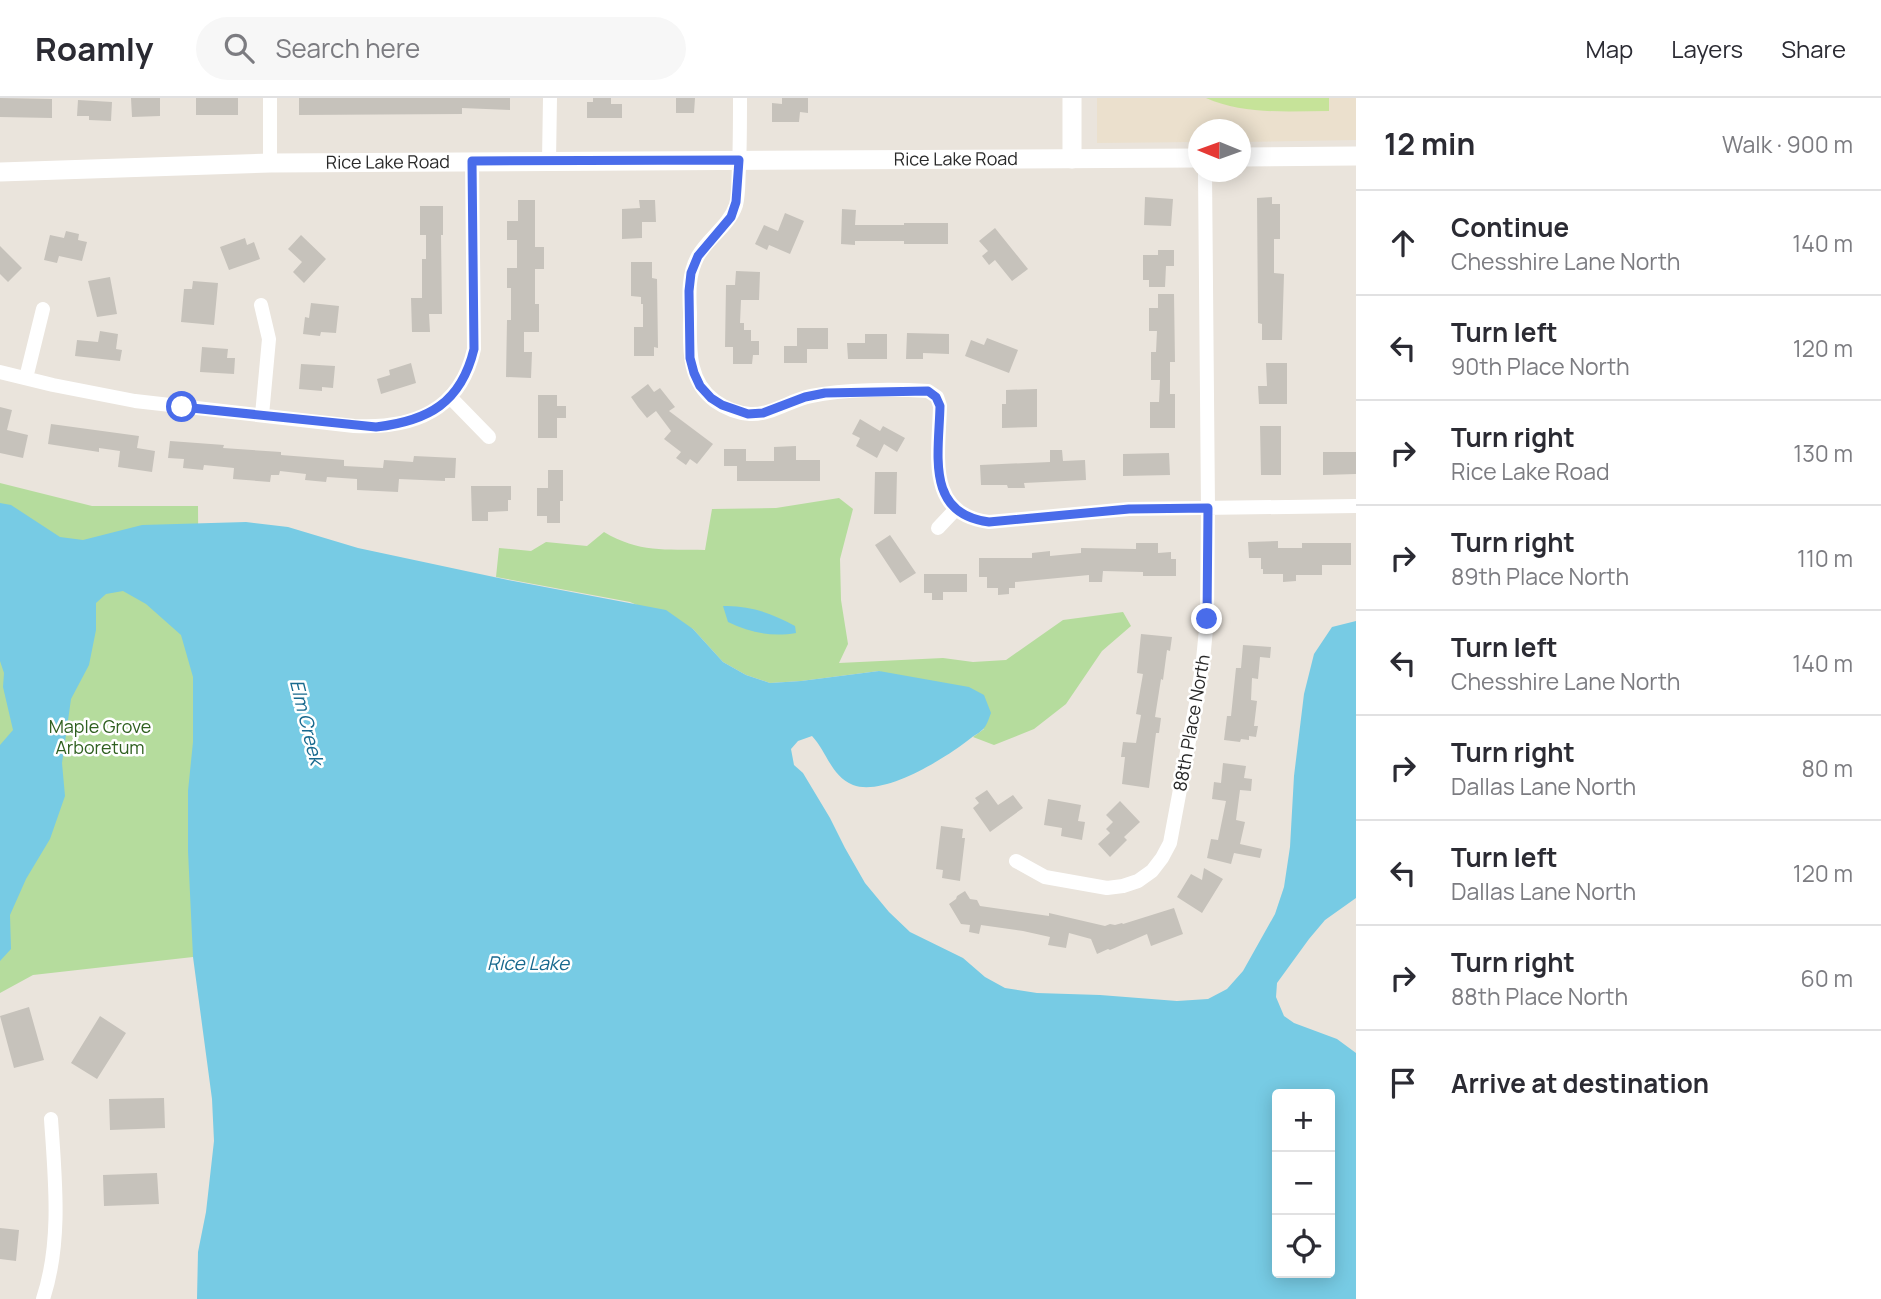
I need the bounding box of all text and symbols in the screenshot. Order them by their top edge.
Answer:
search box [196,17,686,80]
text: Roamly [35,26,154,71]
icon: search [220,29,258,67]
text: Search here [276,30,420,66]
text: Map [1586,32,1633,65]
text: Layers [1671,32,1743,65]
text: Share [1781,32,1846,65]
north arrow [1188,119,1251,182]
text: 12 min [1384,123,1475,164]
text: Walk · 900 m [1722,128,1853,160]
street label: Rice Lake Road [894,146,1018,171]
street label: Rice Lake Road [326,149,450,174]
text: Continue [1451,209,1569,245]
icon: ahead [1384,224,1422,262]
text: 140 m [1792,227,1853,259]
text: Chesshire Lane North [1451,245,1681,277]
text: Turn left [1451,314,1558,350]
icon: left [1384,329,1422,367]
text: 120 m [1793,332,1853,364]
text: 90th Place North [1451,350,1630,382]
route start [166,391,197,422]
text: Turn right [1451,419,1575,455]
icon: right [1384,434,1422,472]
text: 130 m [1793,437,1853,469]
text: Rice Lake Road [1451,455,1610,487]
text: Turn right [1451,524,1575,560]
icon: right [1384,539,1422,577]
text: 110 m [1797,542,1853,574]
text: 89th Place North [1451,560,1629,592]
route end [1191,603,1222,634]
text: Turn left [1451,629,1558,665]
icon: left [1384,644,1422,682]
text: 140 m [1792,647,1853,679]
street label: 88th Place North [1167,652,1215,793]
text: Chesshire Lane North [1451,665,1681,697]
water label: Elm Creek [284,677,331,770]
park label: Maple Grove Arboretum [49,714,151,759]
text: Turn right [1451,734,1575,770]
icon: right [1384,749,1422,787]
text: 80 m [1802,752,1853,784]
text: Dallas Lane North [1451,770,1636,802]
text: Turn left [1451,839,1558,875]
icon: left [1384,854,1422,892]
text: 120 m [1793,857,1853,889]
text: Dallas Lane North [1451,875,1636,907]
text: Turn right [1451,944,1575,980]
water label: Rice Lake [487,950,571,976]
icon: right [1384,959,1422,997]
text: 60 m [1801,962,1853,994]
text: 88th Place North [1451,980,1628,1012]
icon: arrive [1384,1064,1422,1102]
text: Arrive at destination [1451,1065,1709,1101]
map controls [1272,1089,1335,1278]
button: + [1272,1089,1335,1152]
button: − [1272,1152,1335,1215]
button: locate [1272,1215,1335,1278]

